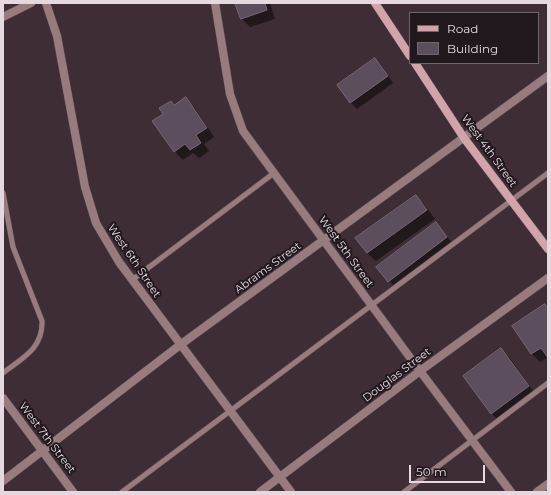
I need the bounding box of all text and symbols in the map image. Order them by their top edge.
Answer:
legend [409,12,539,64]
text: Road [447,21,478,36]
text: Building [447,41,498,56]
street label: West 4th Street [458,112,520,190]
street label: West 5th Street [316,214,376,290]
street label: West 6th Street [105,222,163,300]
street label: Abrams Street [232,239,304,297]
street label: Douglas Street [360,345,434,405]
street label: West 7th Street [16,400,78,476]
scale bar [411,457,487,483]
text: 50 m [416,464,447,479]

